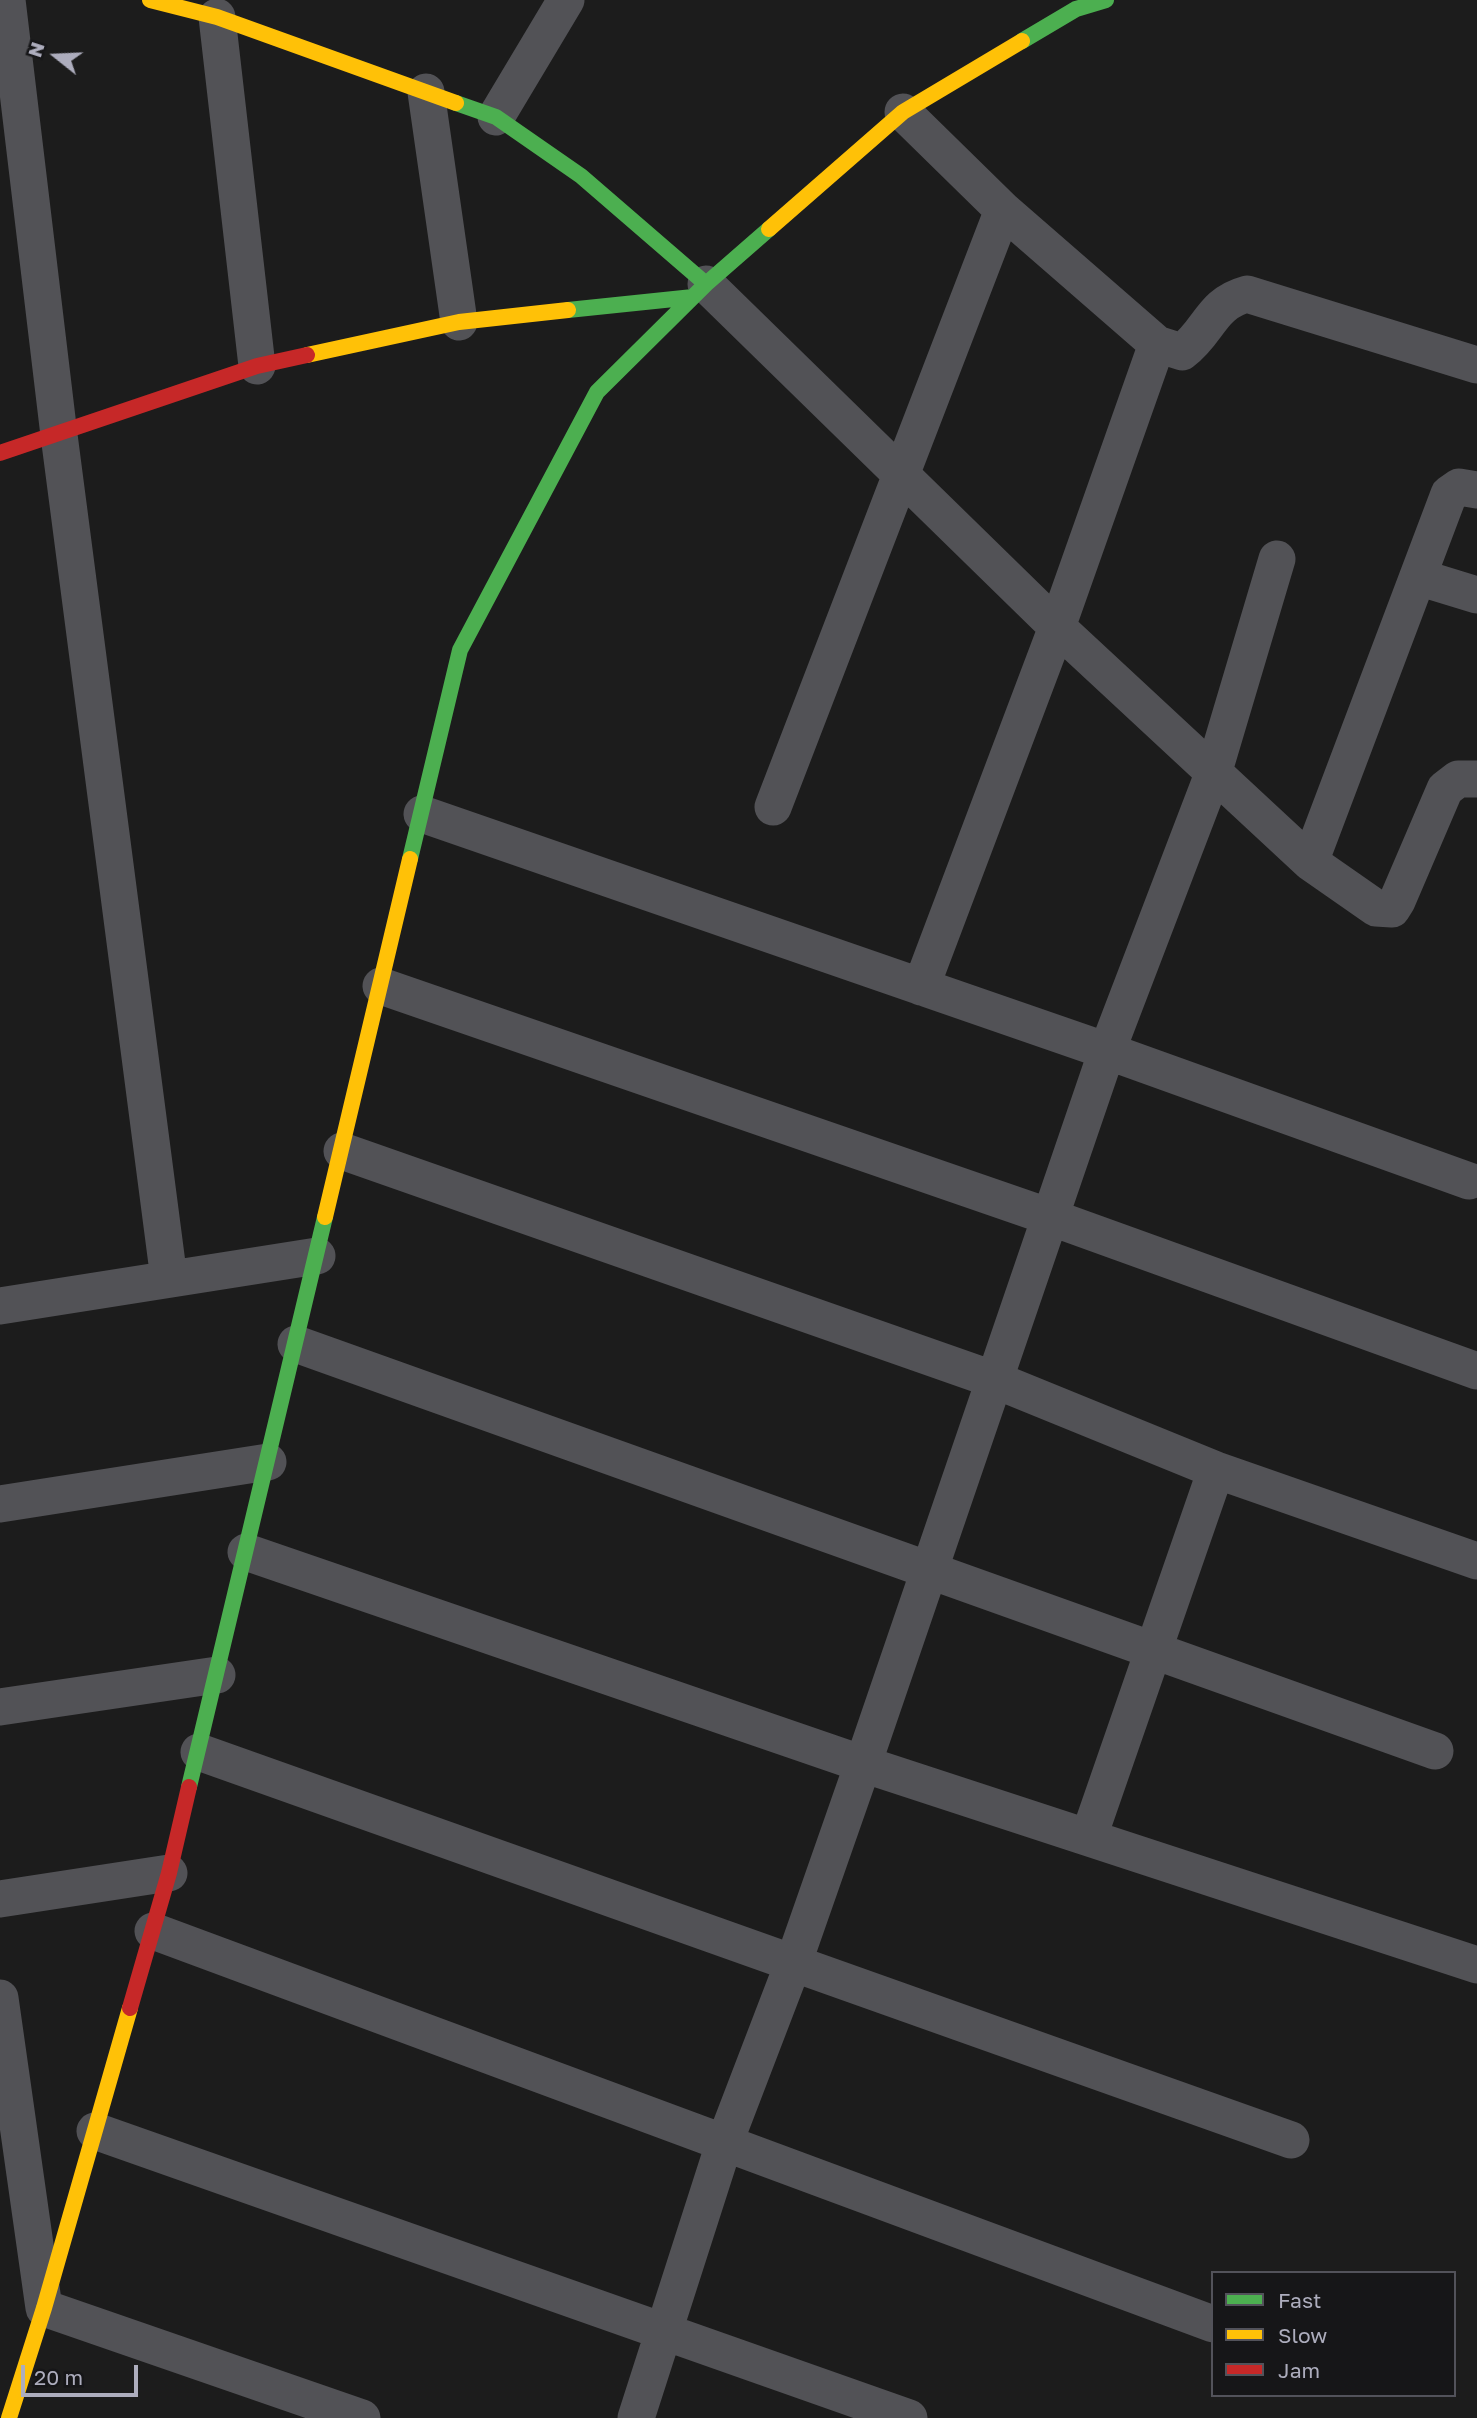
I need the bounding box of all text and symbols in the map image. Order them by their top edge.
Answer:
north arrow [21,21,91,91]
text: N [22,39,49,60]
legend [1211,2271,1456,2397]
text: Fast [1278,2287,1321,2313]
text: Slow [1278,2322,1327,2348]
scale bar [24,2352,142,2396]
text: Jam [1278,2357,1320,2383]
text: 20 m [34,2364,83,2390]

